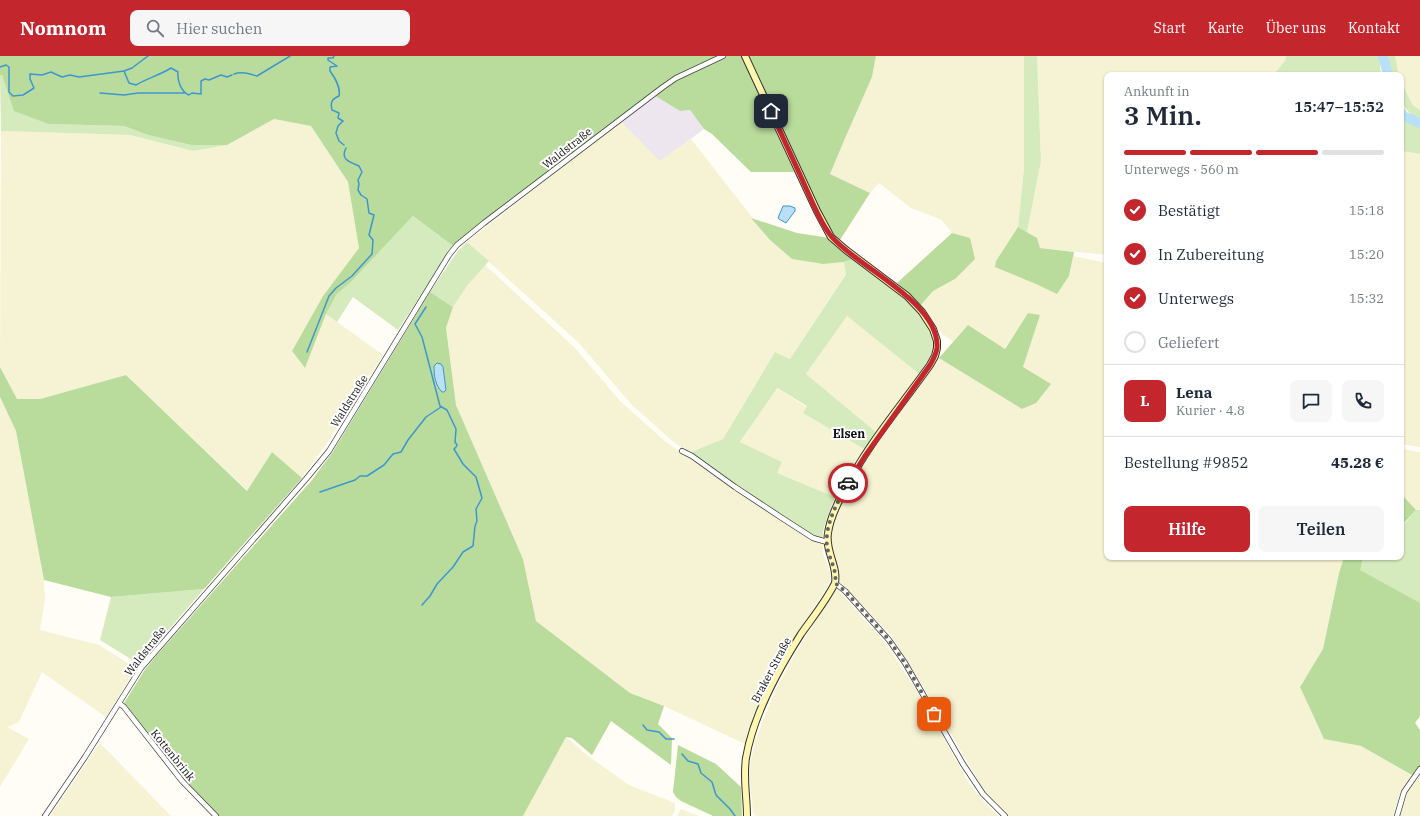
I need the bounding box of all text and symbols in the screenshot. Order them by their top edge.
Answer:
search box [130,10,410,46]
text: Nomnom [20,16,106,40]
icon: search [144,17,166,39]
text: Hier suchen [176,19,262,38]
text: Start [1154,19,1186,37]
text: Karte [1208,19,1244,37]
text: Über uns [1266,19,1326,37]
text: Kontakt [1348,19,1400,37]
text: Ankunft in [1124,83,1190,100]
pin [754,94,788,128]
text: 15:47–15:52 [1294,97,1384,116]
text: 3 Min. [1124,98,1202,132]
icon: home [760,100,782,122]
street label: Waldstraße [539,124,595,172]
text: Unterwegs · 560 m [1124,161,1239,178]
icon: check [1124,199,1146,221]
text: Bestätigt [1158,201,1220,220]
text: 15:18 [1349,202,1384,219]
icon: check [1124,243,1146,265]
text: In Zubereitung [1158,245,1264,264]
text: 15:20 [1349,246,1384,263]
icon: check [1124,287,1146,309]
text: Unterwegs [1158,289,1234,308]
text: 15:32 [1349,290,1384,307]
text: Geliefert [1158,333,1219,352]
street label: Waldstraße [327,372,371,430]
button: chat [1290,380,1332,422]
button: phone [1342,380,1384,422]
text: Lena [1176,383,1212,402]
text: L [1140,391,1150,410]
text: Kurier · 4.8 [1176,402,1245,419]
district label: Elsen [833,426,865,441]
text: Bestellung #9852 [1124,453,1249,472]
text: 45.28 € [1331,453,1384,472]
courier [828,463,868,503]
icon: car [837,472,859,494]
button: Hilfe [1124,506,1250,552]
button: Teilen [1258,506,1384,552]
street label: Waldstraße [121,623,169,679]
street label: Braker Straße [748,635,794,705]
pin [917,697,951,731]
icon: bag [923,703,945,725]
street label: Kottenbrink [148,726,199,784]

